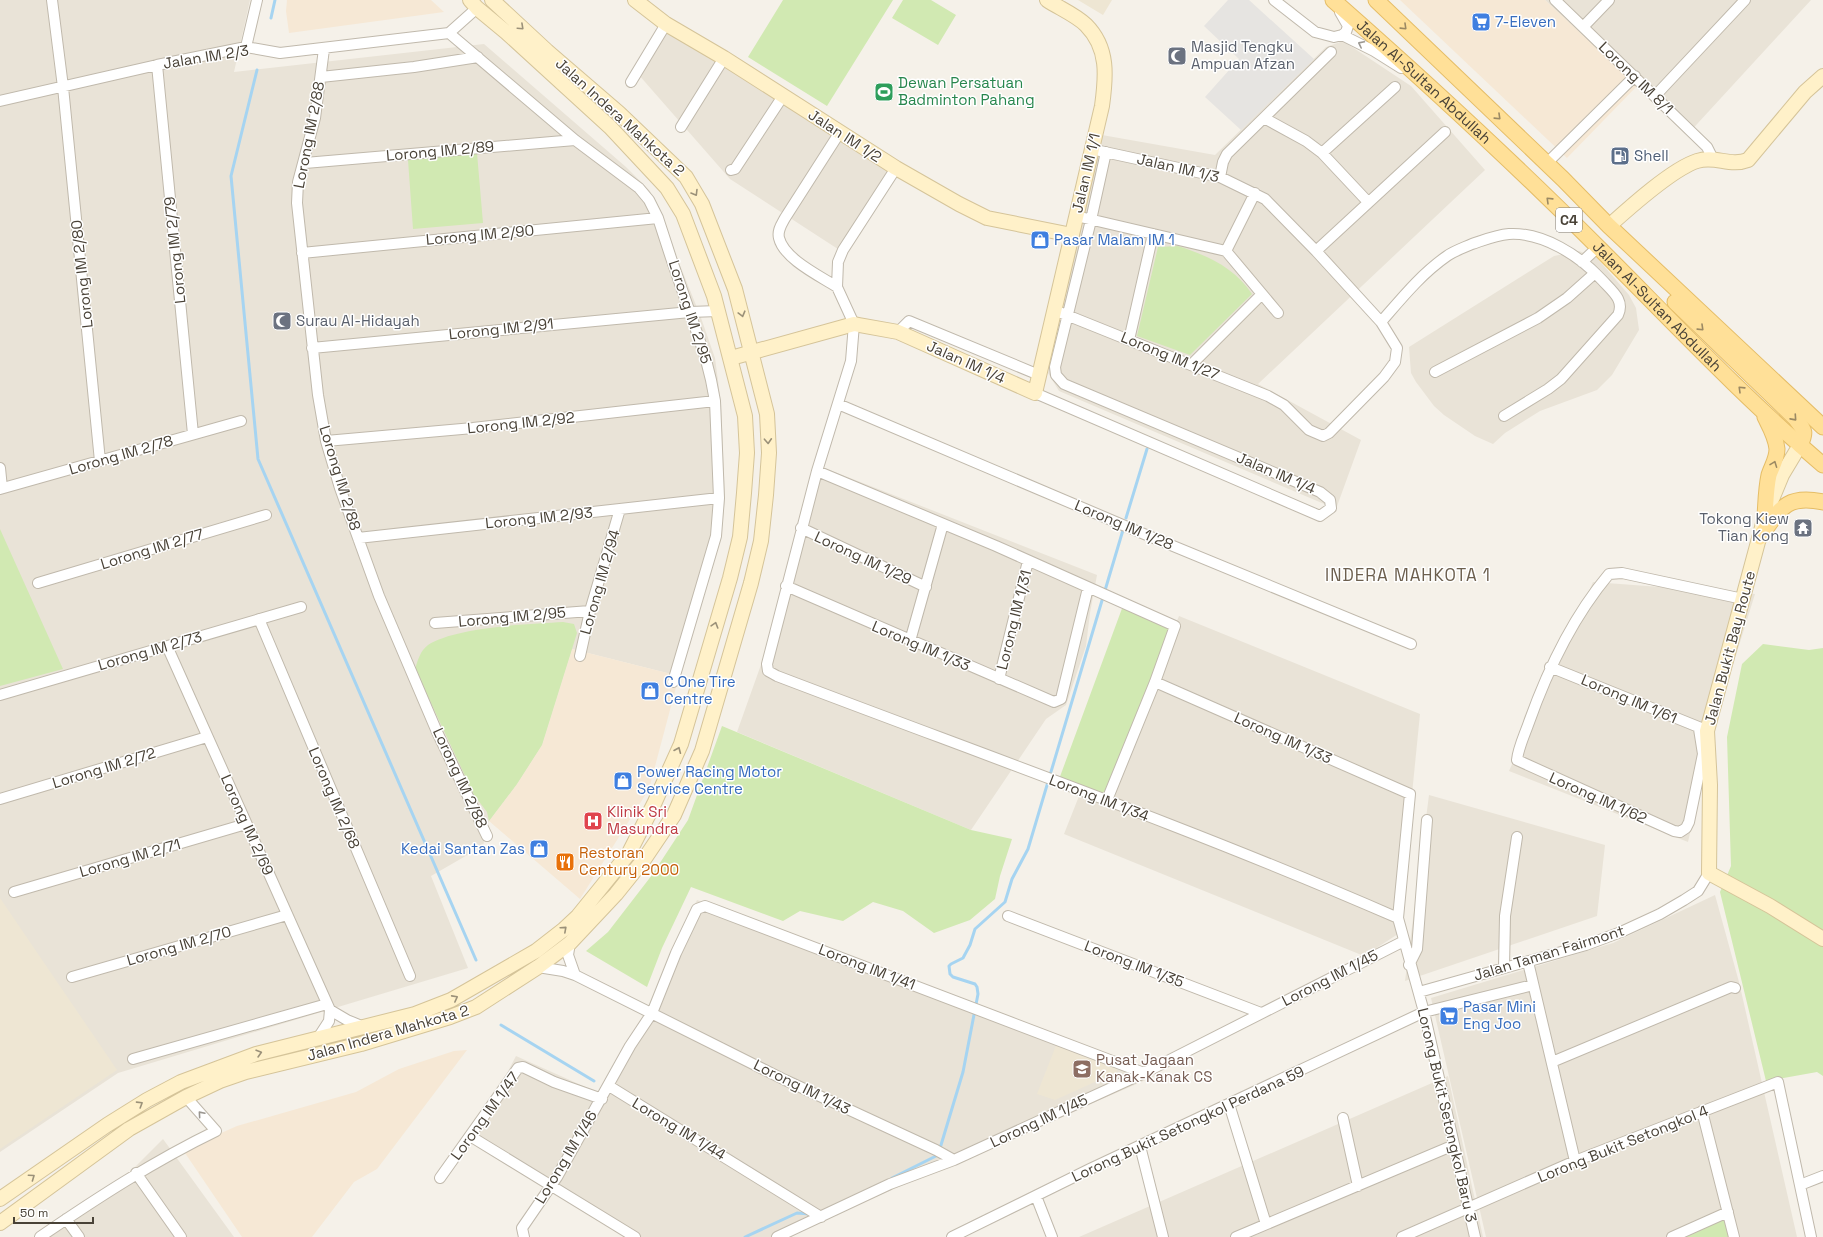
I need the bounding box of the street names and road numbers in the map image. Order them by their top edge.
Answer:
street label: Jalan Al-Sultan Abdullah [1353,15,1495,148]
street label: Lorong IM 8/1 [1595,37,1678,118]
street label: Jalan IM 2/3 [162,40,250,73]
street label: Jalan Indera Mahkota 2 [552,53,689,180]
street label: Lorong IM 2/88 [289,80,328,190]
street label: Jalan IM 1/2 [805,105,886,166]
street label: Jalan IM 1/1 [1067,131,1104,215]
street label: Lorong IM 2/89 [385,136,495,165]
street label: Jalan IM 1/3 [1135,149,1221,186]
street label: Lorong IM 2/79 [159,196,190,304]
road number: C4 [1556,208,1582,232]
street label: Lorong IM 2/80 [66,219,97,329]
street label: Lorong IM 2/90 [425,220,535,249]
street label: Jalan Al-Sultan Abdullah [1589,237,1726,375]
street label: Lorong IM 2/95 [665,258,716,366]
street label: Lorong IM 2/91 [448,314,554,343]
street label: Lorong IM 1/27 [1118,327,1222,384]
street label: Jalan IM 1/4 [924,336,1009,387]
street label: Lorong IM 2/92 [466,407,576,438]
street label: Lorong IM 2/88 [316,423,365,533]
street label: Lorong IM 2/78 [67,431,175,478]
street label: Jalan IM 1/4 [1234,447,1319,498]
street label: Lorong IM 1/28 [1072,495,1176,554]
street label: Lorong IM 2/93 [484,502,594,533]
street label: Lorong IM 2/77 [98,524,206,573]
street label: Lorong IM 2/94 [575,527,624,637]
street label: Lorong IM 1/29 [812,527,915,588]
street label: Lorong IM 1/31 [992,568,1035,672]
street label: Jalan Bukit Bay Route [1700,569,1759,727]
street label: Lorong IM 2/95 [457,602,567,631]
street label: Lorong IM 1/33 [869,616,973,675]
street label: Lorong IM 2/73 [96,627,204,674]
street label: Lorong IM 1/61 [1578,670,1680,727]
street label: Lorong IM 1/33 [1231,707,1335,768]
street label: Lorong IM 2/88 [429,725,492,831]
street label: Lorong IM 2/72 [50,743,158,792]
street label: Lorong IM 2/68 [305,744,364,851]
street label: Lorong IM 1/62 [1546,767,1650,828]
street label: Lorong IM 1/34 [1047,770,1152,825]
street label: Lorong IM 2/69 [217,772,278,878]
street label: Lorong IM 2/71 [77,834,183,881]
street label: Jalan Taman Fairmont [1471,920,1627,985]
street label: Lorong IM 2/70 [124,922,233,970]
street label: Lorong IM 1/35 [1082,936,1187,991]
street label: Lorong IM 1/41 [816,939,918,994]
street label: Lorong IM 1/45 [1278,945,1381,1010]
street label: Jalan Indera Mahkota 2 [305,1000,471,1065]
street label: Lorong Bukit Setongkol Baru 3 [1414,1006,1481,1224]
street label: Lorong IM 1/43 [751,1055,854,1118]
street label: Lorong Bukit Setongkol Perdana 59 [1068,1061,1307,1186]
street label: Lorong IM 1/47 [446,1068,523,1164]
street label: Lorong IM 1/45 [987,1090,1091,1151]
street label: Lorong IM 1/44 [629,1093,729,1164]
street label: Lorong Bukit Setongkol 4 [1535,1101,1711,1187]
street label: Lorong IM 1/46 [530,1107,601,1207]

